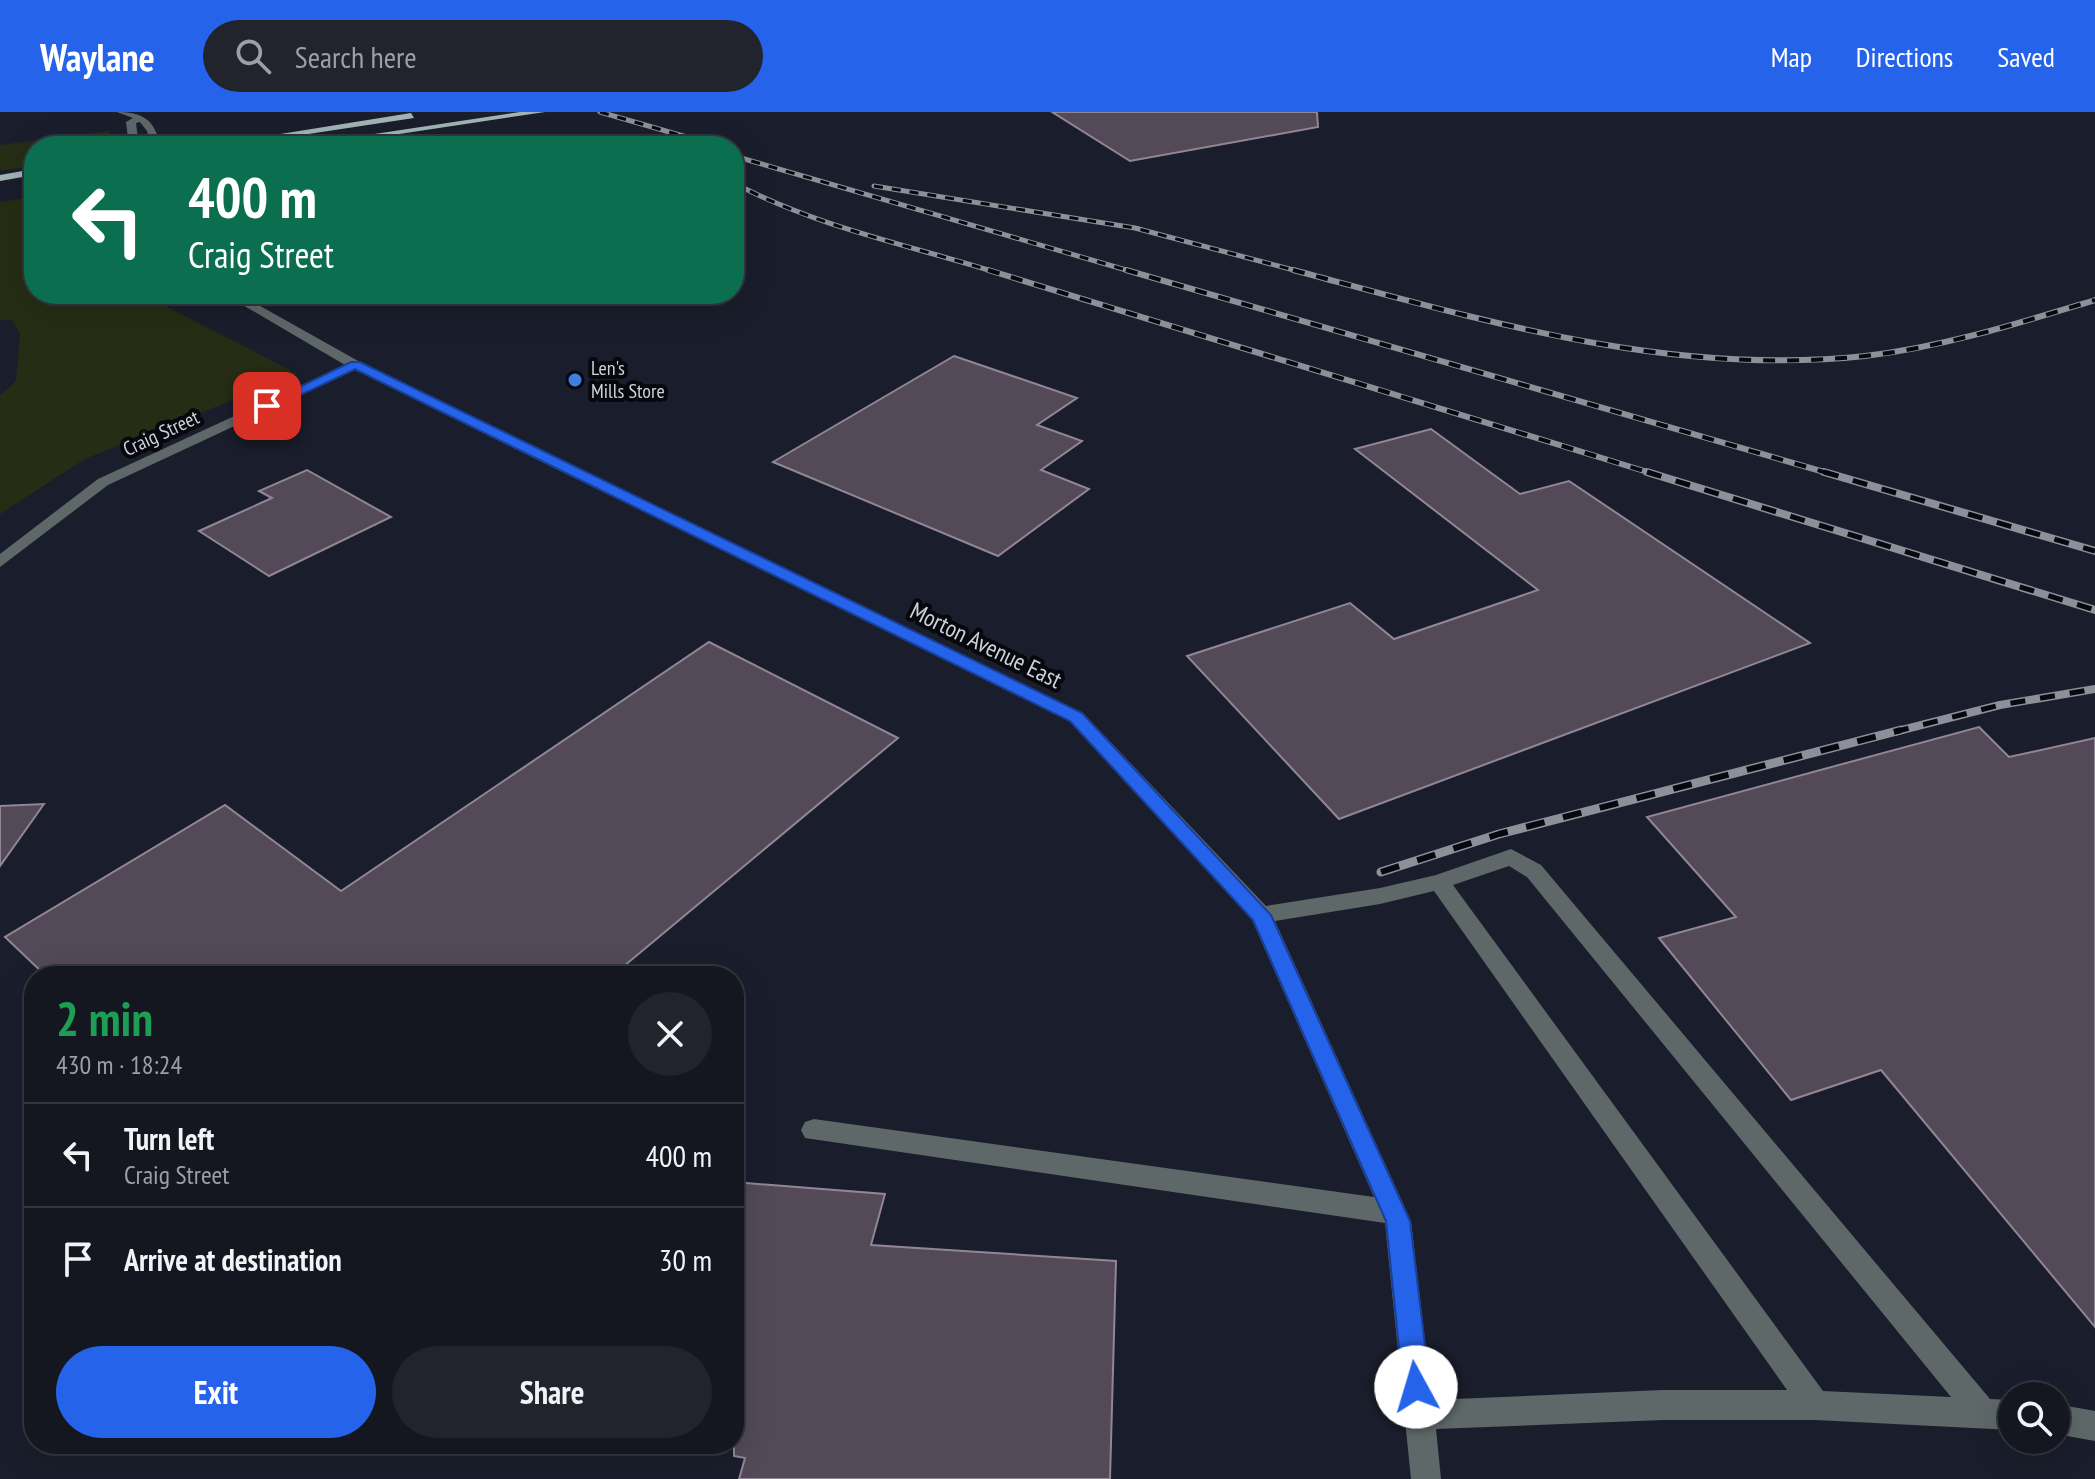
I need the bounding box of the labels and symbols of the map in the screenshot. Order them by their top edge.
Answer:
place label: Len's Mills Store [591,355,665,404]
marker: Len's Mills Store [566,371,584,389]
pin [233,372,301,440]
street label: Craig Street [119,404,204,462]
street label: Morton Avenue East [905,595,1067,695]
position arrow [1374,1345,1458,1429]

